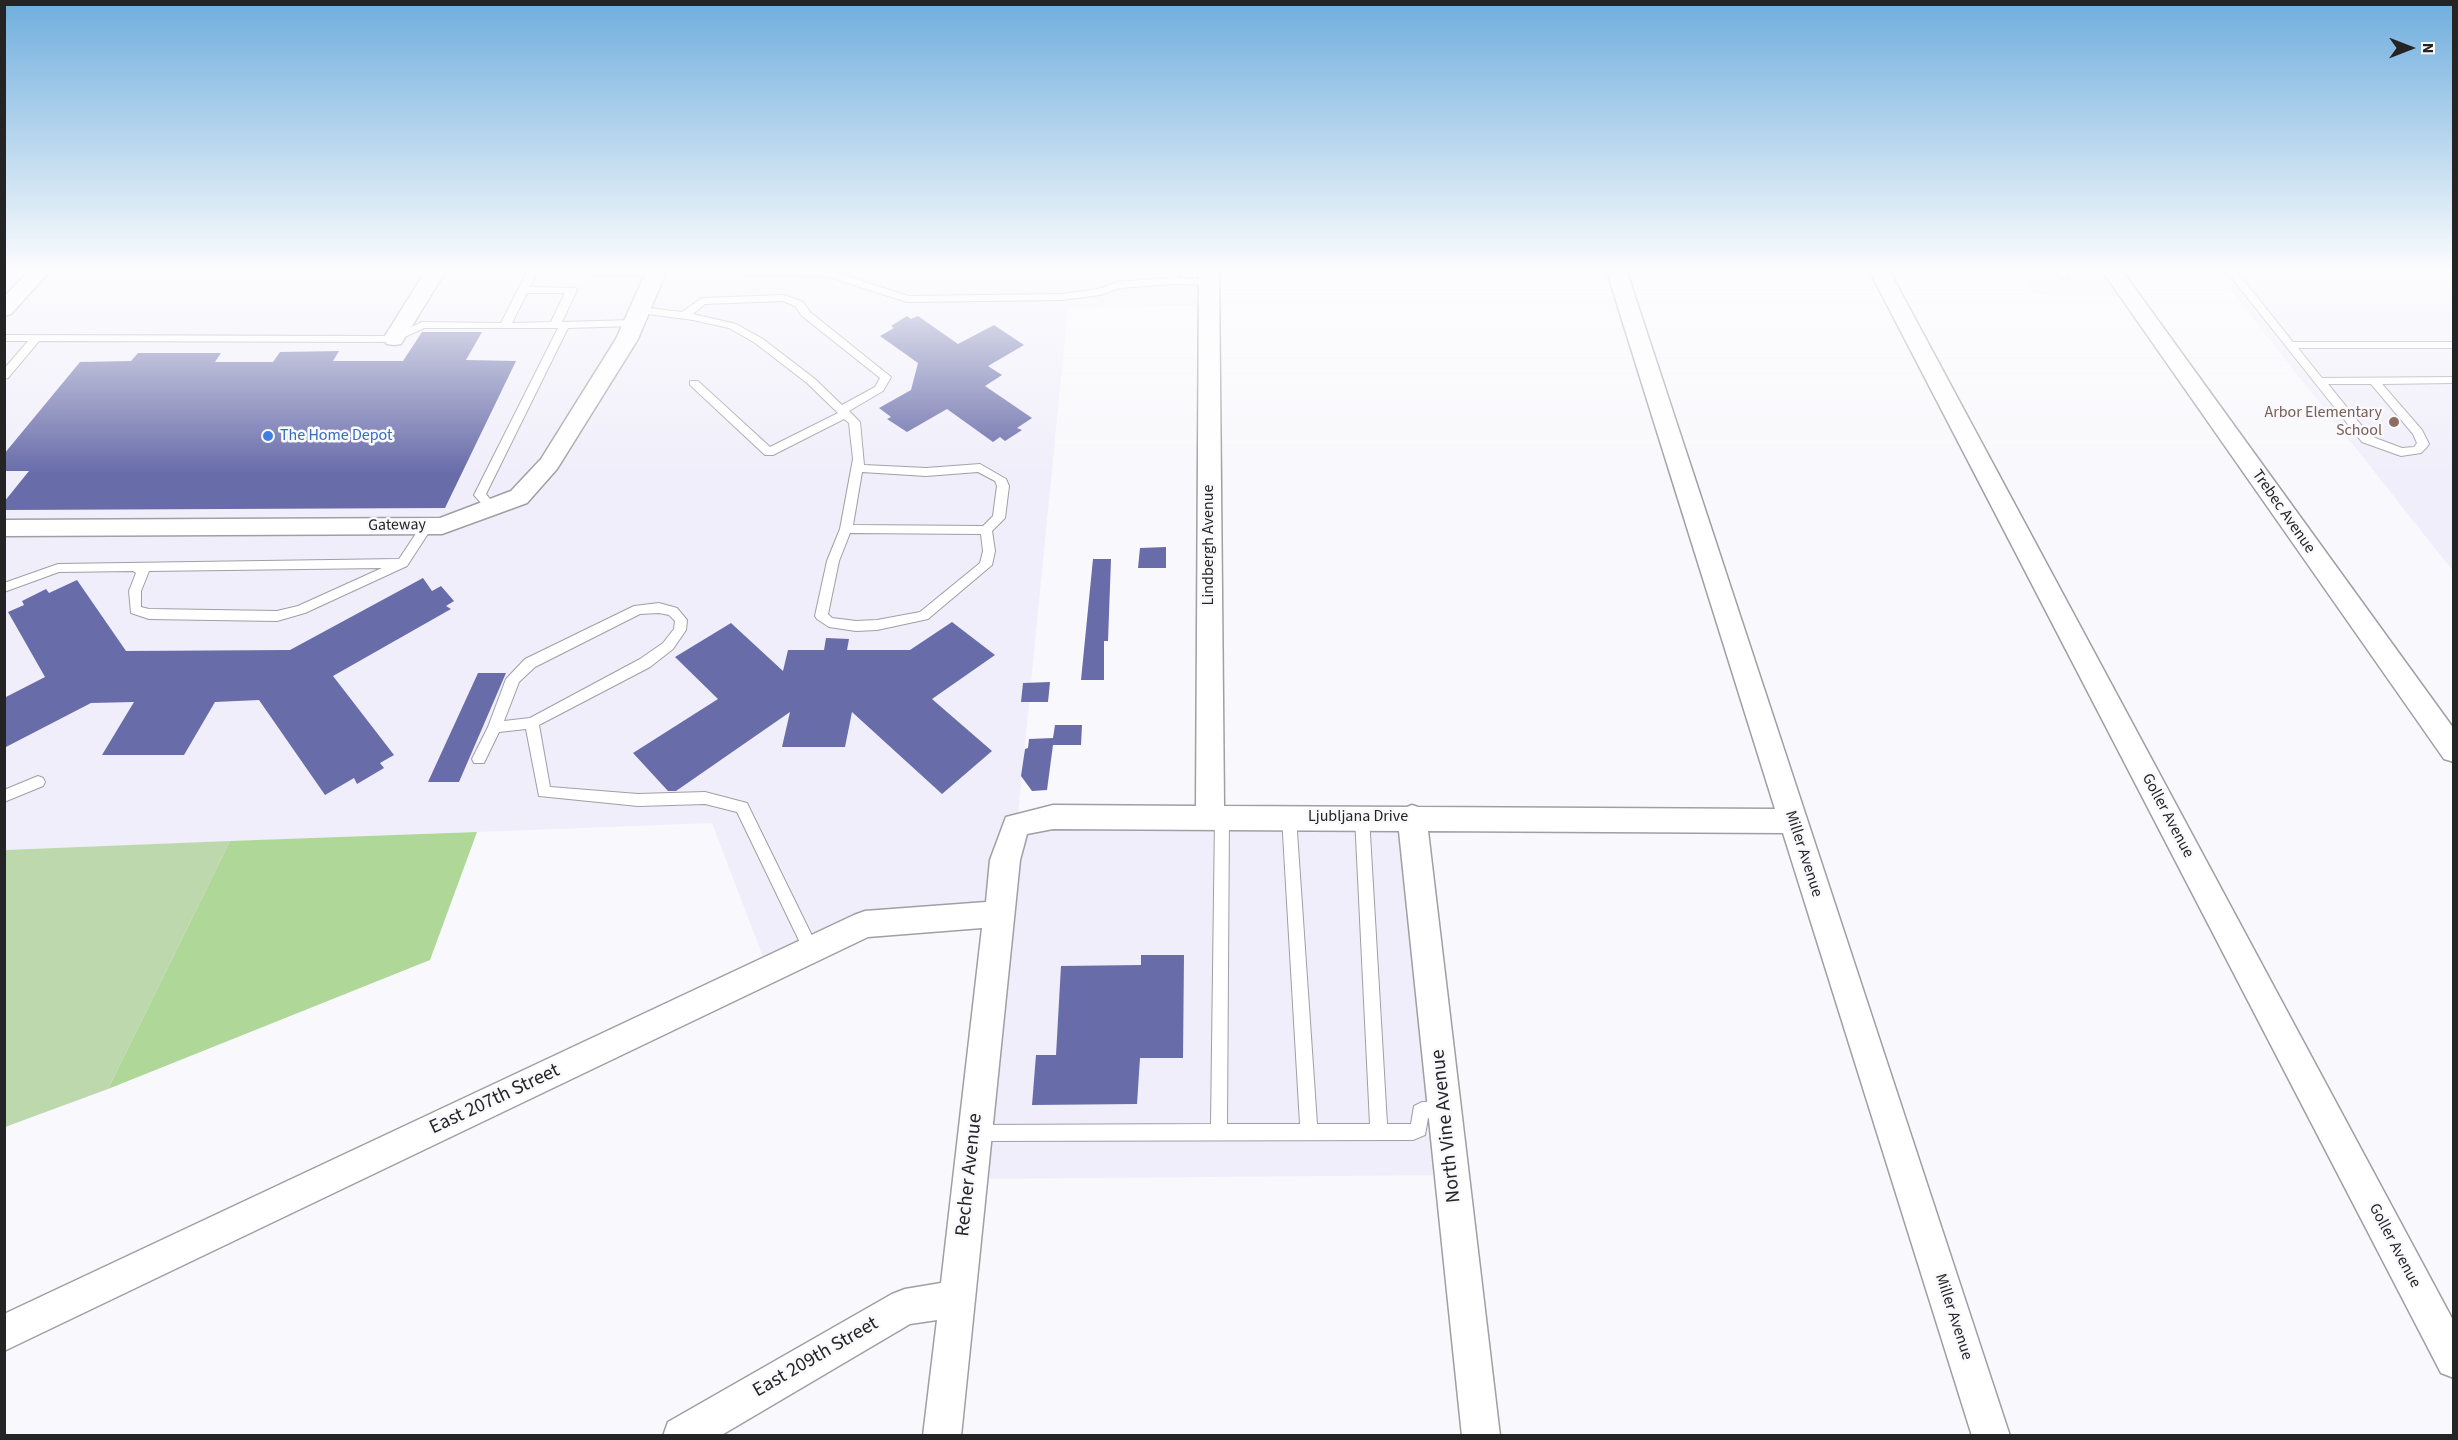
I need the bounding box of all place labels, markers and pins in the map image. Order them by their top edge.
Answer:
place label: Arbor Elementary School [2265,403,2382,441]
marker: Arbor Elementary School [2387,415,2401,429]
place label: The Home Depot [280,426,392,446]
marker: The Home Depot [261,429,275,443]

